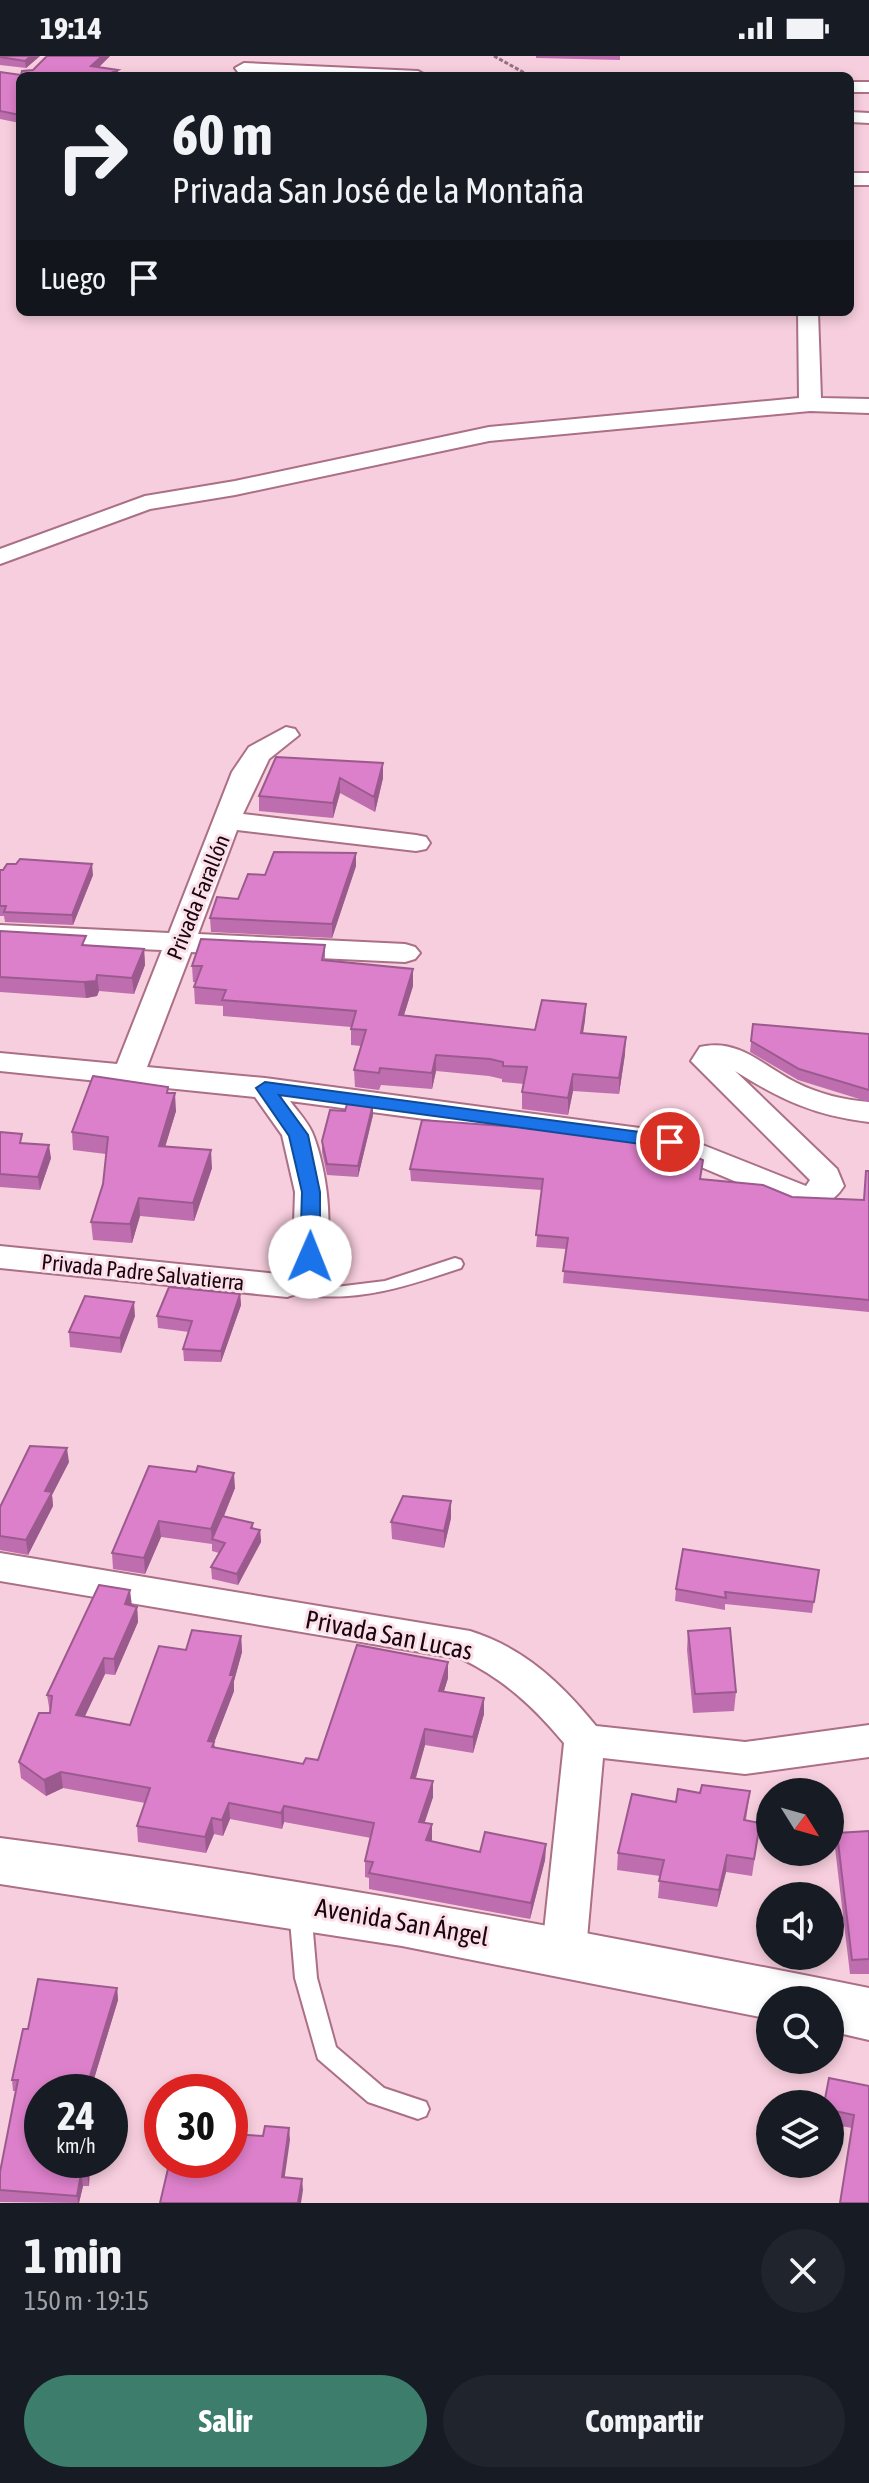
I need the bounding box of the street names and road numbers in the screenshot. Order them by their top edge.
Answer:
street label: Privada Farallón [161,831,235,963]
street label: Privada Padre Salvatierra [40,1248,246,1296]
street label: Privada San Lucas [303,1604,475,1666]
street label: Avenida San Ángel [313,1892,491,1952]

